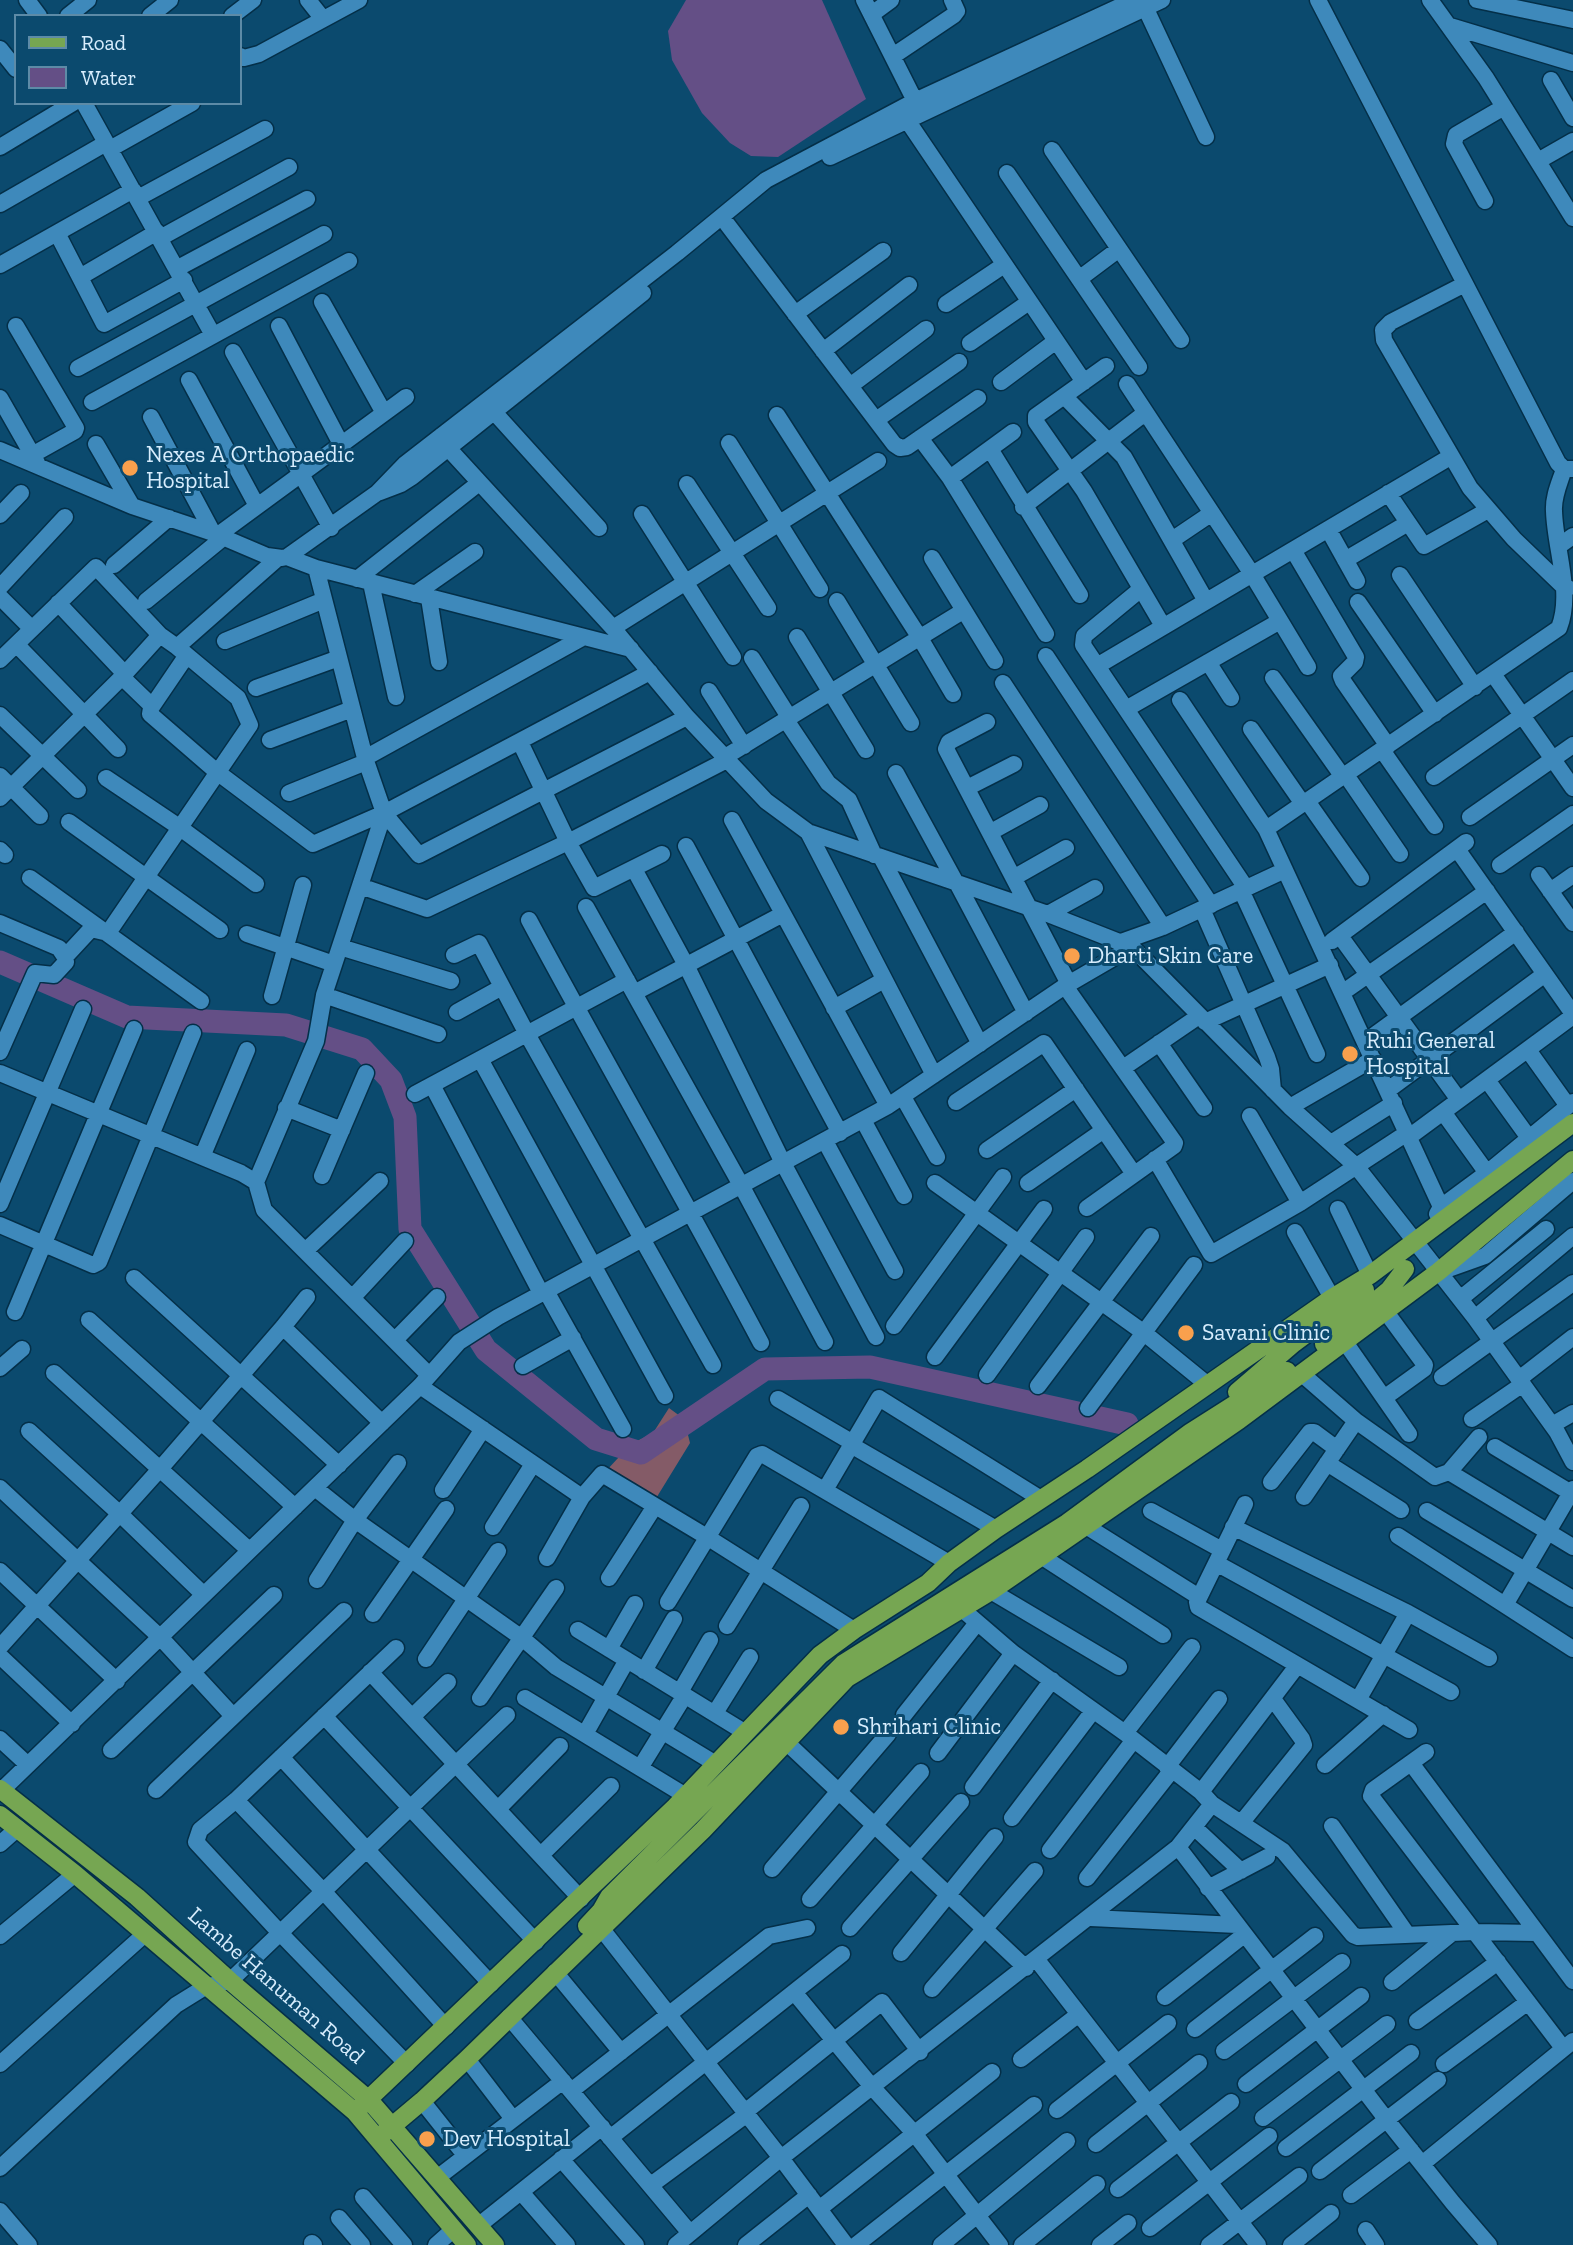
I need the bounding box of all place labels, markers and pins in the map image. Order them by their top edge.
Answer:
place label: Nexes A Orthopaedic Hospital [146,441,355,495]
marker: Nexes A Orthopaedic Hospital [120,458,140,478]
place label: Dharti Skin Care [1088,942,1253,970]
marker: Dharti Skin Care [1062,946,1082,966]
place label: Ruhi General Hospital [1366,1027,1495,1081]
marker: Ruhi General Hospital [1340,1044,1360,1064]
place label: Savani Clinic [1202,1319,1330,1347]
marker: Savani Clinic [1176,1323,1196,1343]
place label: Shrihari Clinic [857,1713,1001,1741]
marker: Shrihari Clinic [831,1717,851,1737]
place label: Dev Hospital [443,2125,570,2153]
marker: Dev Hospital [417,2129,437,2149]

